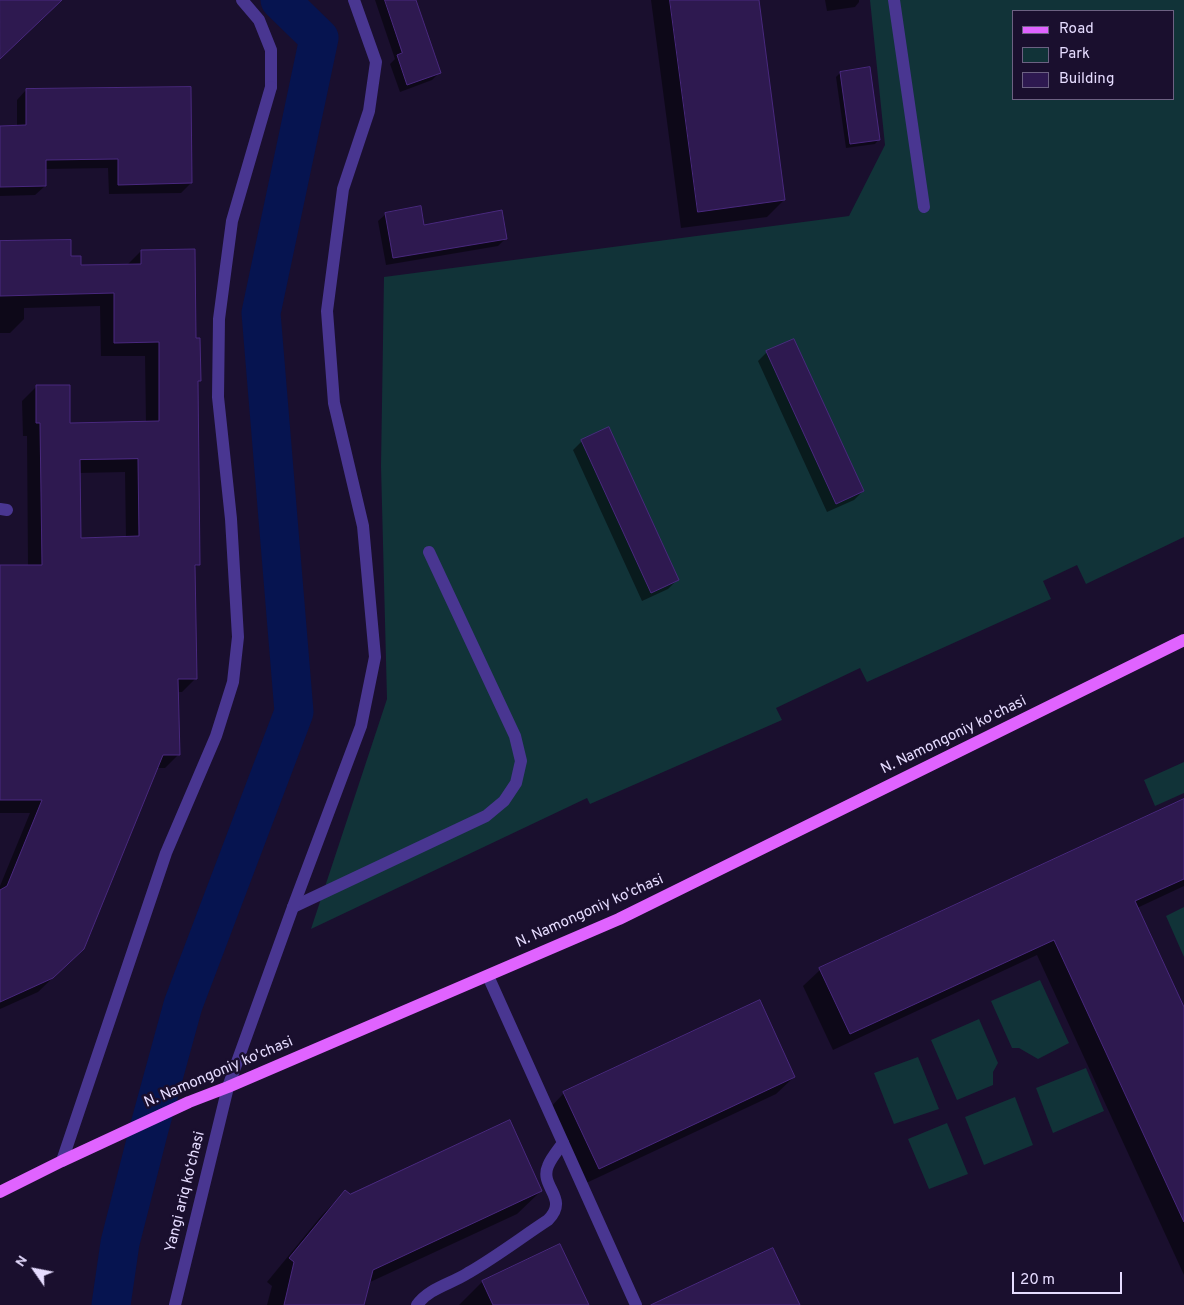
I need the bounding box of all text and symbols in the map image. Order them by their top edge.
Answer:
legend [1012,10,1174,100]
text: Road [1059,20,1094,39]
text: Park [1059,45,1090,64]
text: Building [1059,70,1114,89]
street label: N. Namongoniy ko'chasi [878,693,1030,779]
street label: N. Namongoniy ko'chasi [513,871,667,953]
street label: N. Namongoniy ko'chasi [142,1033,296,1113]
street label: Yangi ariq ko‘chasi [162,1130,210,1254]
north arrow [10,1245,60,1295]
text: N [12,1253,32,1270]
scale bar [1014,1262,1124,1294]
text: 20 m [1020,1271,1055,1290]

